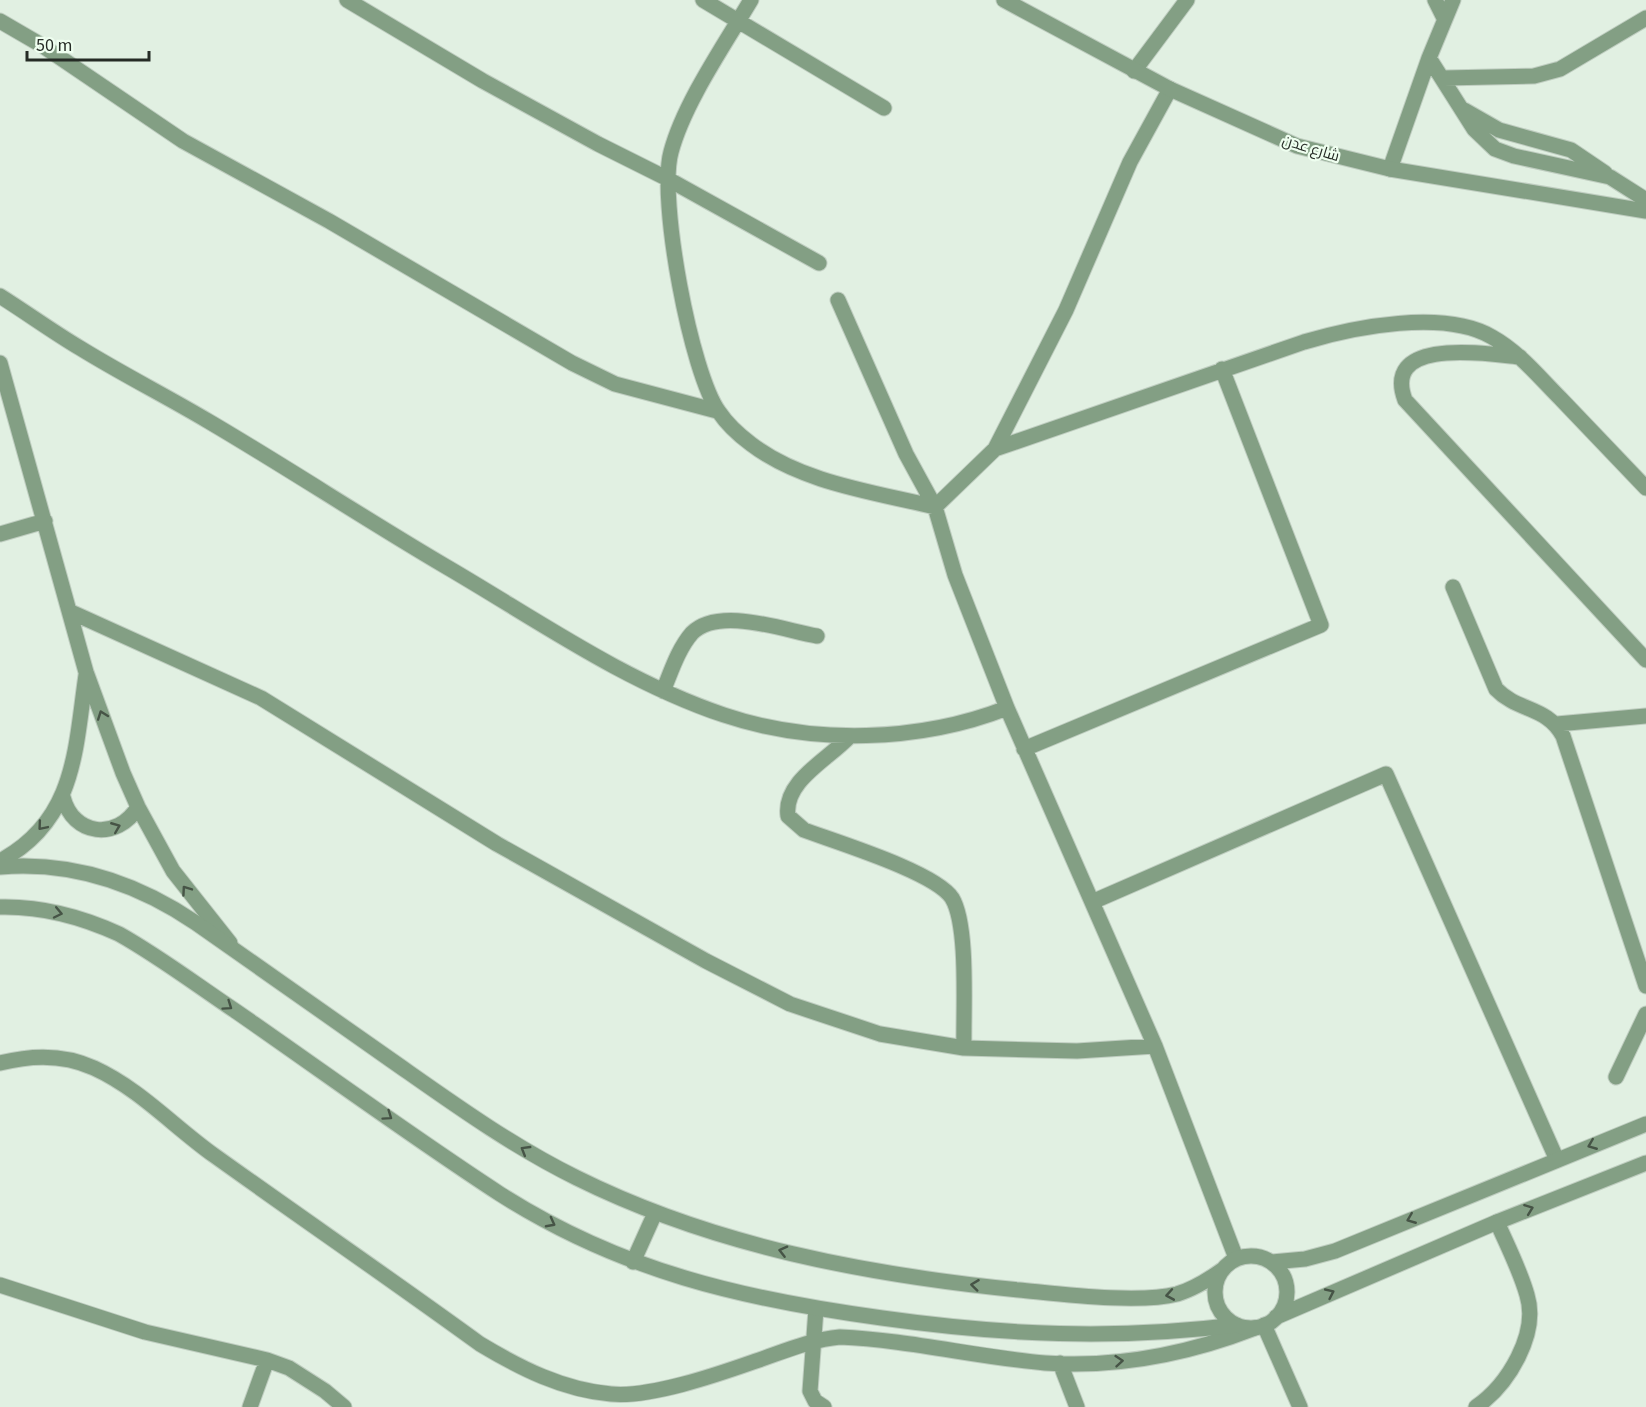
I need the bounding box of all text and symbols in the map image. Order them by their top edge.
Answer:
scale bar [27,24,148,62]
text: 50 m [36,33,72,58]
street label: شارع عدن [1280,130,1342,167]
one-way arrow [96,710,109,721]
one-way arrow [38,819,49,830]
one-way arrow [111,821,121,834]
one-way arrow [182,885,193,896]
one-way arrow [53,906,63,919]
one-way arrow [221,999,232,1010]
one-way arrow [382,1109,393,1120]
one-way arrow [1587,1138,1598,1150]
one-way arrow [521,1145,531,1157]
one-way arrow [1522,1204,1533,1216]
one-way arrow [1406,1212,1417,1224]
one-way arrow [545,1216,556,1227]
one-way arrow [779,1246,789,1258]
one-way arrow [971,1279,980,1292]
one-way arrow [1165,1288,1175,1301]
one-way arrow [1323,1289,1334,1301]
one-way arrow [1114,1355,1123,1368]

